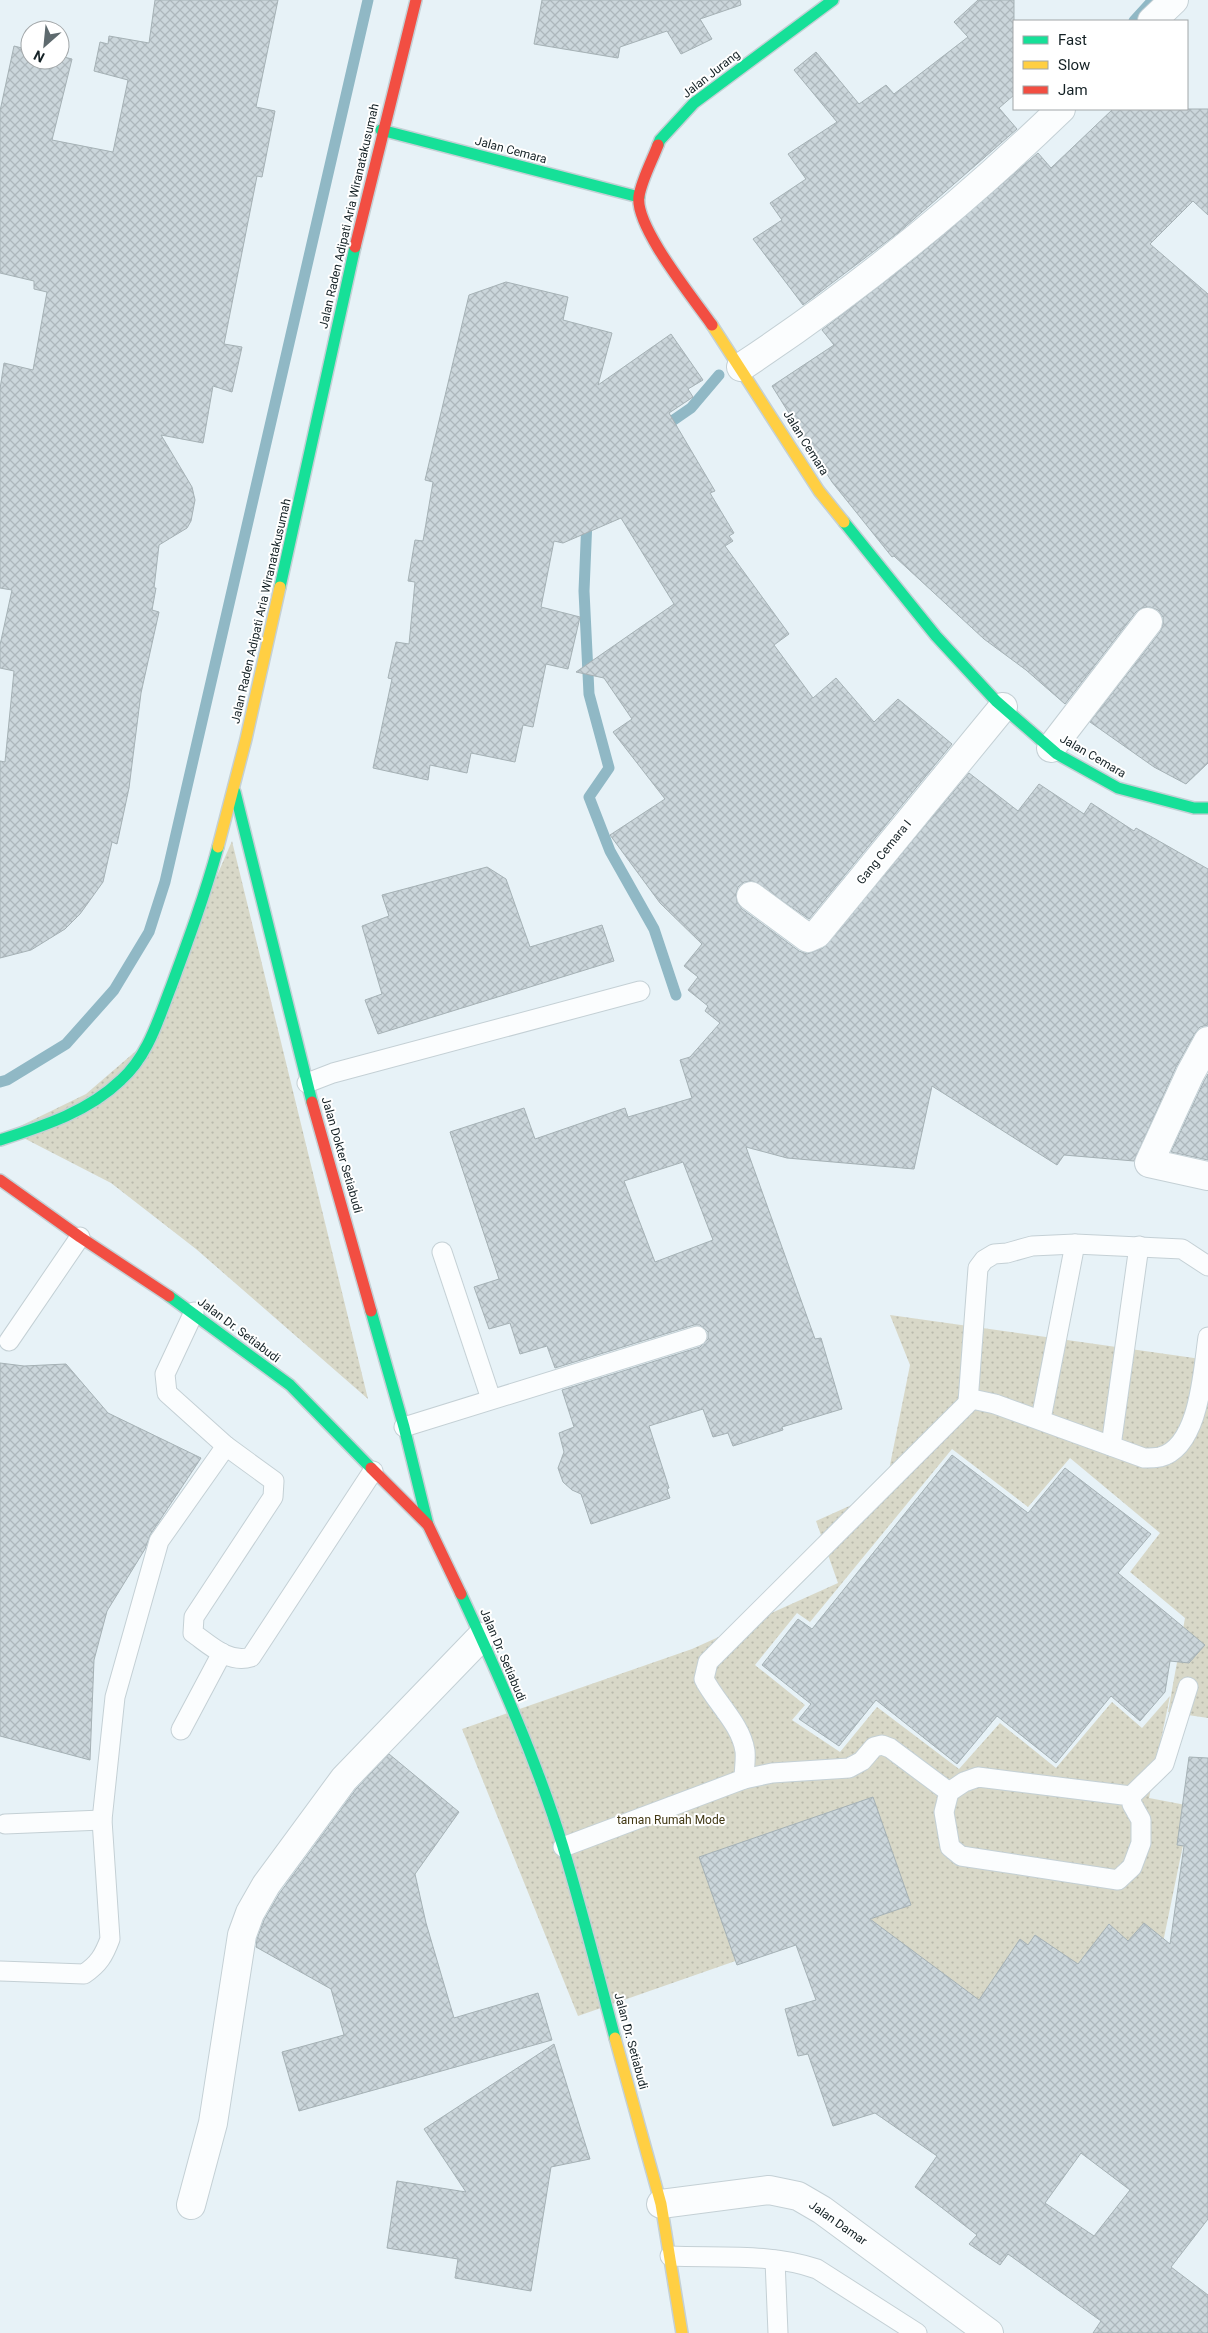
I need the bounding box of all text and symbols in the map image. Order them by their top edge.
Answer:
north arrow [20,20,70,70]
legend [1013,20,1188,110]
text: Fast [1058,31,1087,49]
text: N [31,47,47,66]
street label: Jalan Jurang [679,47,743,101]
text: Slow [1058,56,1090,74]
text: Jam [1058,81,1088,99]
street label: Jalan Raden Adipati Aria Wiranatakusumah [316,102,382,330]
street label: Jalan Cemara [474,134,548,166]
street label: Jalan Cemara [781,408,831,478]
street label: Jalan Raden Adipati Aria Wiranatakusumah [228,497,294,725]
street label: Jalan Cemara [1058,731,1128,781]
street label: Gang Cemara I [854,817,914,887]
street label: Jalan Dokter Setiabudi [319,1095,365,1215]
street label: Jalan Dr. Setiabudi [195,1294,283,1366]
street label: Jalan Dr. Setiabudi [477,1606,529,1704]
park label: taman Rumah Mode [617,1813,725,1827]
street label: Jalan Dr. Setiabudi [611,1991,651,2091]
street label: Jalan Damar [806,2198,870,2248]

